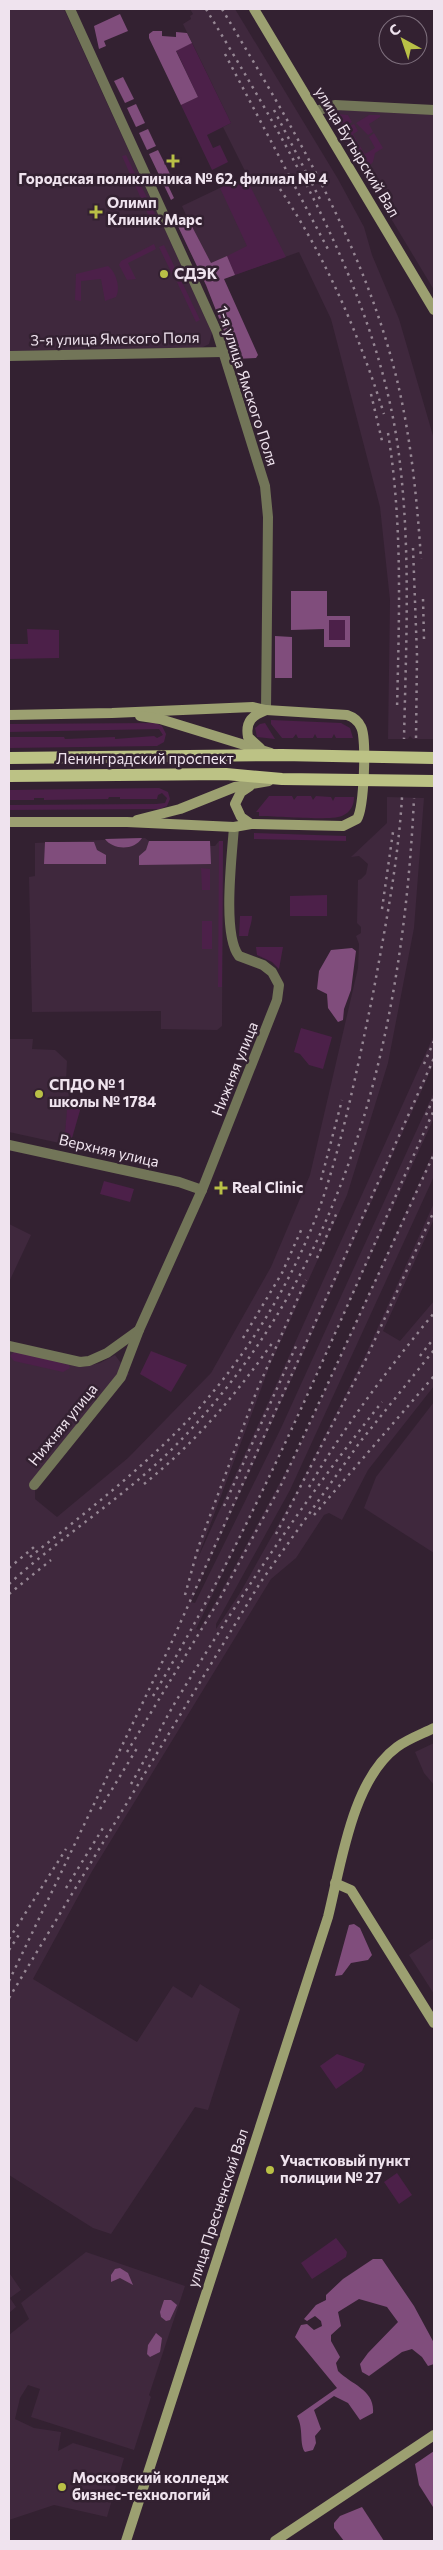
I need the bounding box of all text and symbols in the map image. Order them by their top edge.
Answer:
north arrow [378,15,428,65]
text: С [385,20,403,39]
street label: улица Бутырский Вал [312,83,404,220]
marker: Городская поликлиника № 62, филиал № 4 [166,154,180,168]
place label: Городская поликлиника № 62, филиал № 4 [18,169,328,187]
place label: Олимп Клиник Марс [107,193,202,228]
marker: Олимп Клиник Марс [89,205,103,219]
place label: СДЭК [174,264,218,282]
marker: СДЭК [158,268,170,280]
street label: 1-я улица Ямского Поля [214,303,282,468]
street label: 3-я улица Ямского Поля [30,328,200,348]
street label: Ленинградский проспект [56,749,234,767]
street label: Нижняя улица [207,1019,261,1118]
place label: СПДО № 1 школы № 1784 [49,1075,156,1110]
marker: СПДО № 1 школы № 1784 [33,1088,45,1100]
street label: Верхняя улица [57,1130,161,1170]
place label: Real Clinic [232,1178,303,1196]
marker: Real Clinic [214,1181,228,1195]
street label: Нижняя улица [24,1380,101,1469]
street label: улица Пресненский Вал [183,2126,251,2289]
place label: Участковый пункт полиции № 27 [280,2151,410,2186]
marker: Участковый пункт полиции № 27 [264,2164,276,2176]
place label: Московский колледж бизнес-технологий [72,2468,229,2503]
marker: Московский колледж бизнес-технологий [56,2481,68,2493]

